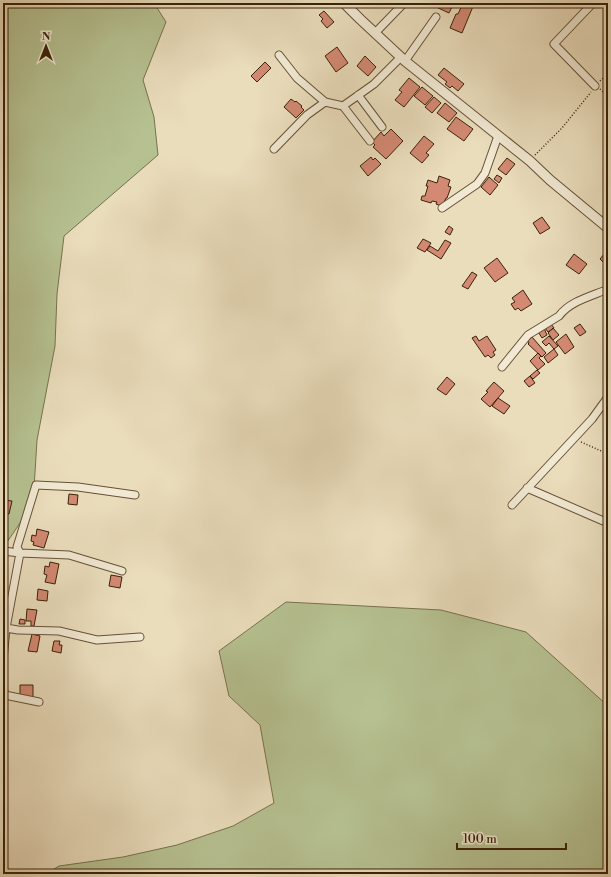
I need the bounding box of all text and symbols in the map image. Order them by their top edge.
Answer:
north arrow [26,26,66,66]
text: N [42,30,51,44]
scale bar [457,825,566,851]
text: 100 m [463,832,497,847]

